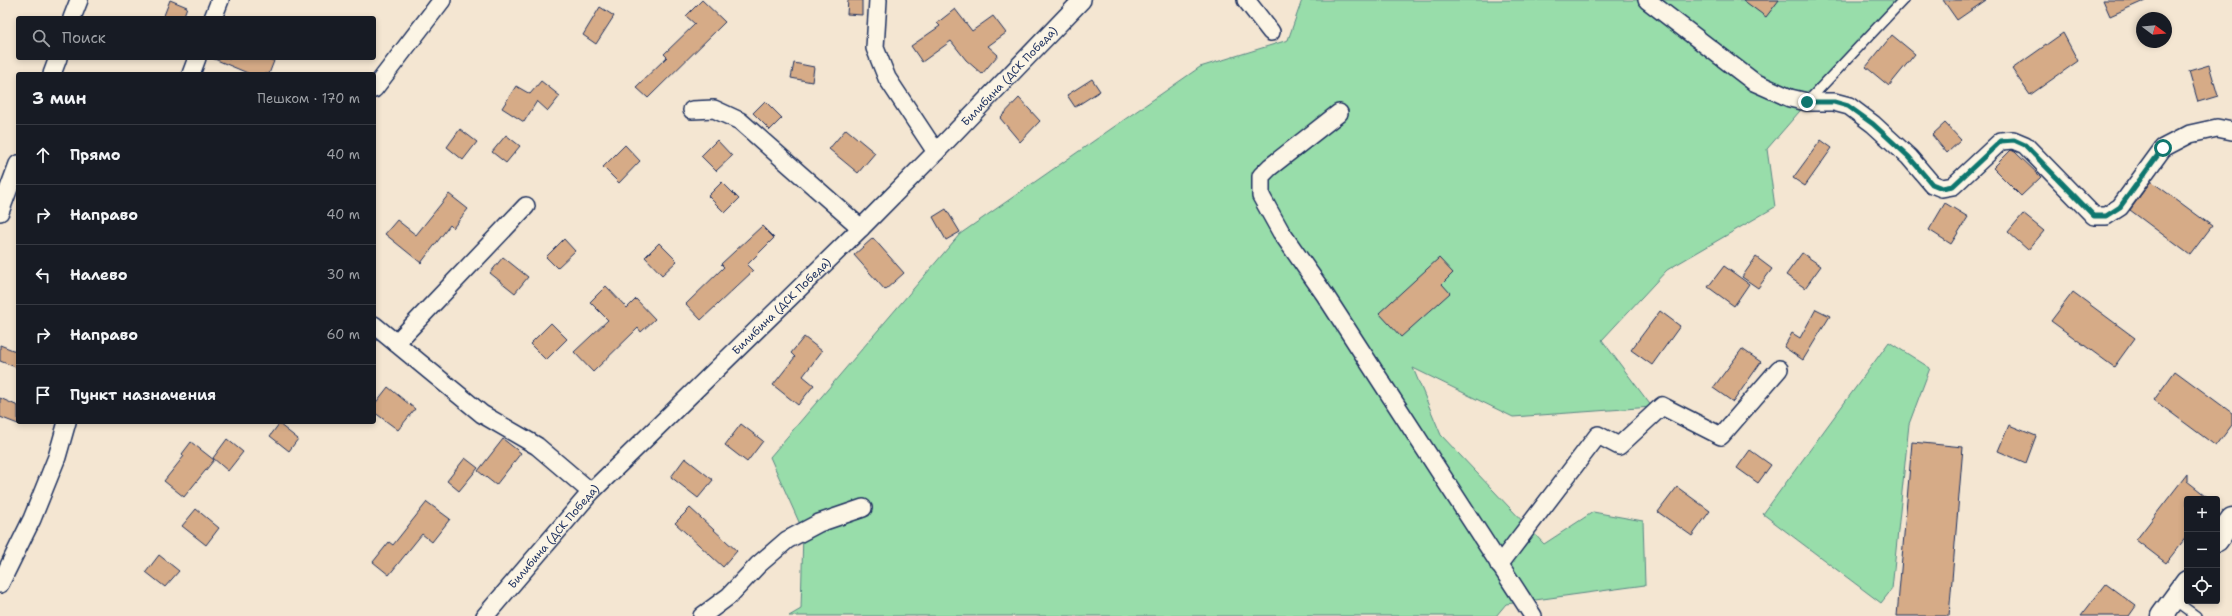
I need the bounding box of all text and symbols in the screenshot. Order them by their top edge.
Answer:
north arrow [2136,12,2172,48]
search box [16,16,376,60]
street label: Билибина (ДСК Победа) [958,23,1061,129]
icon: search [30,27,52,49]
text: Поиск [62,28,106,48]
text: 3 мин [32,87,87,109]
text: Пешком · 170 m [257,90,360,107]
route end [1798,93,1816,111]
route start [2154,139,2172,157]
icon: ahead [32,144,54,166]
text: Прямо [70,145,120,165]
text: 40 m [326,146,360,163]
icon: right [32,204,54,226]
text: Направо [70,205,138,225]
text: 40 m [326,206,360,223]
street label: Билибина (ДСК Победа) [729,255,834,358]
icon: left [32,264,54,286]
text: Налево [70,265,128,285]
text: 30 m [326,266,360,283]
icon: right [32,324,54,346]
text: Направо [70,325,138,345]
text: 60 m [327,326,360,343]
icon: arrive [32,384,54,406]
text: Пункт назначения [70,385,216,405]
street label: Билибина (ДСК Победа) [505,481,602,592]
map controls [2184,496,2220,604]
button: + [2184,496,2220,532]
button: − [2184,532,2220,568]
button: locate [2184,568,2220,604]

